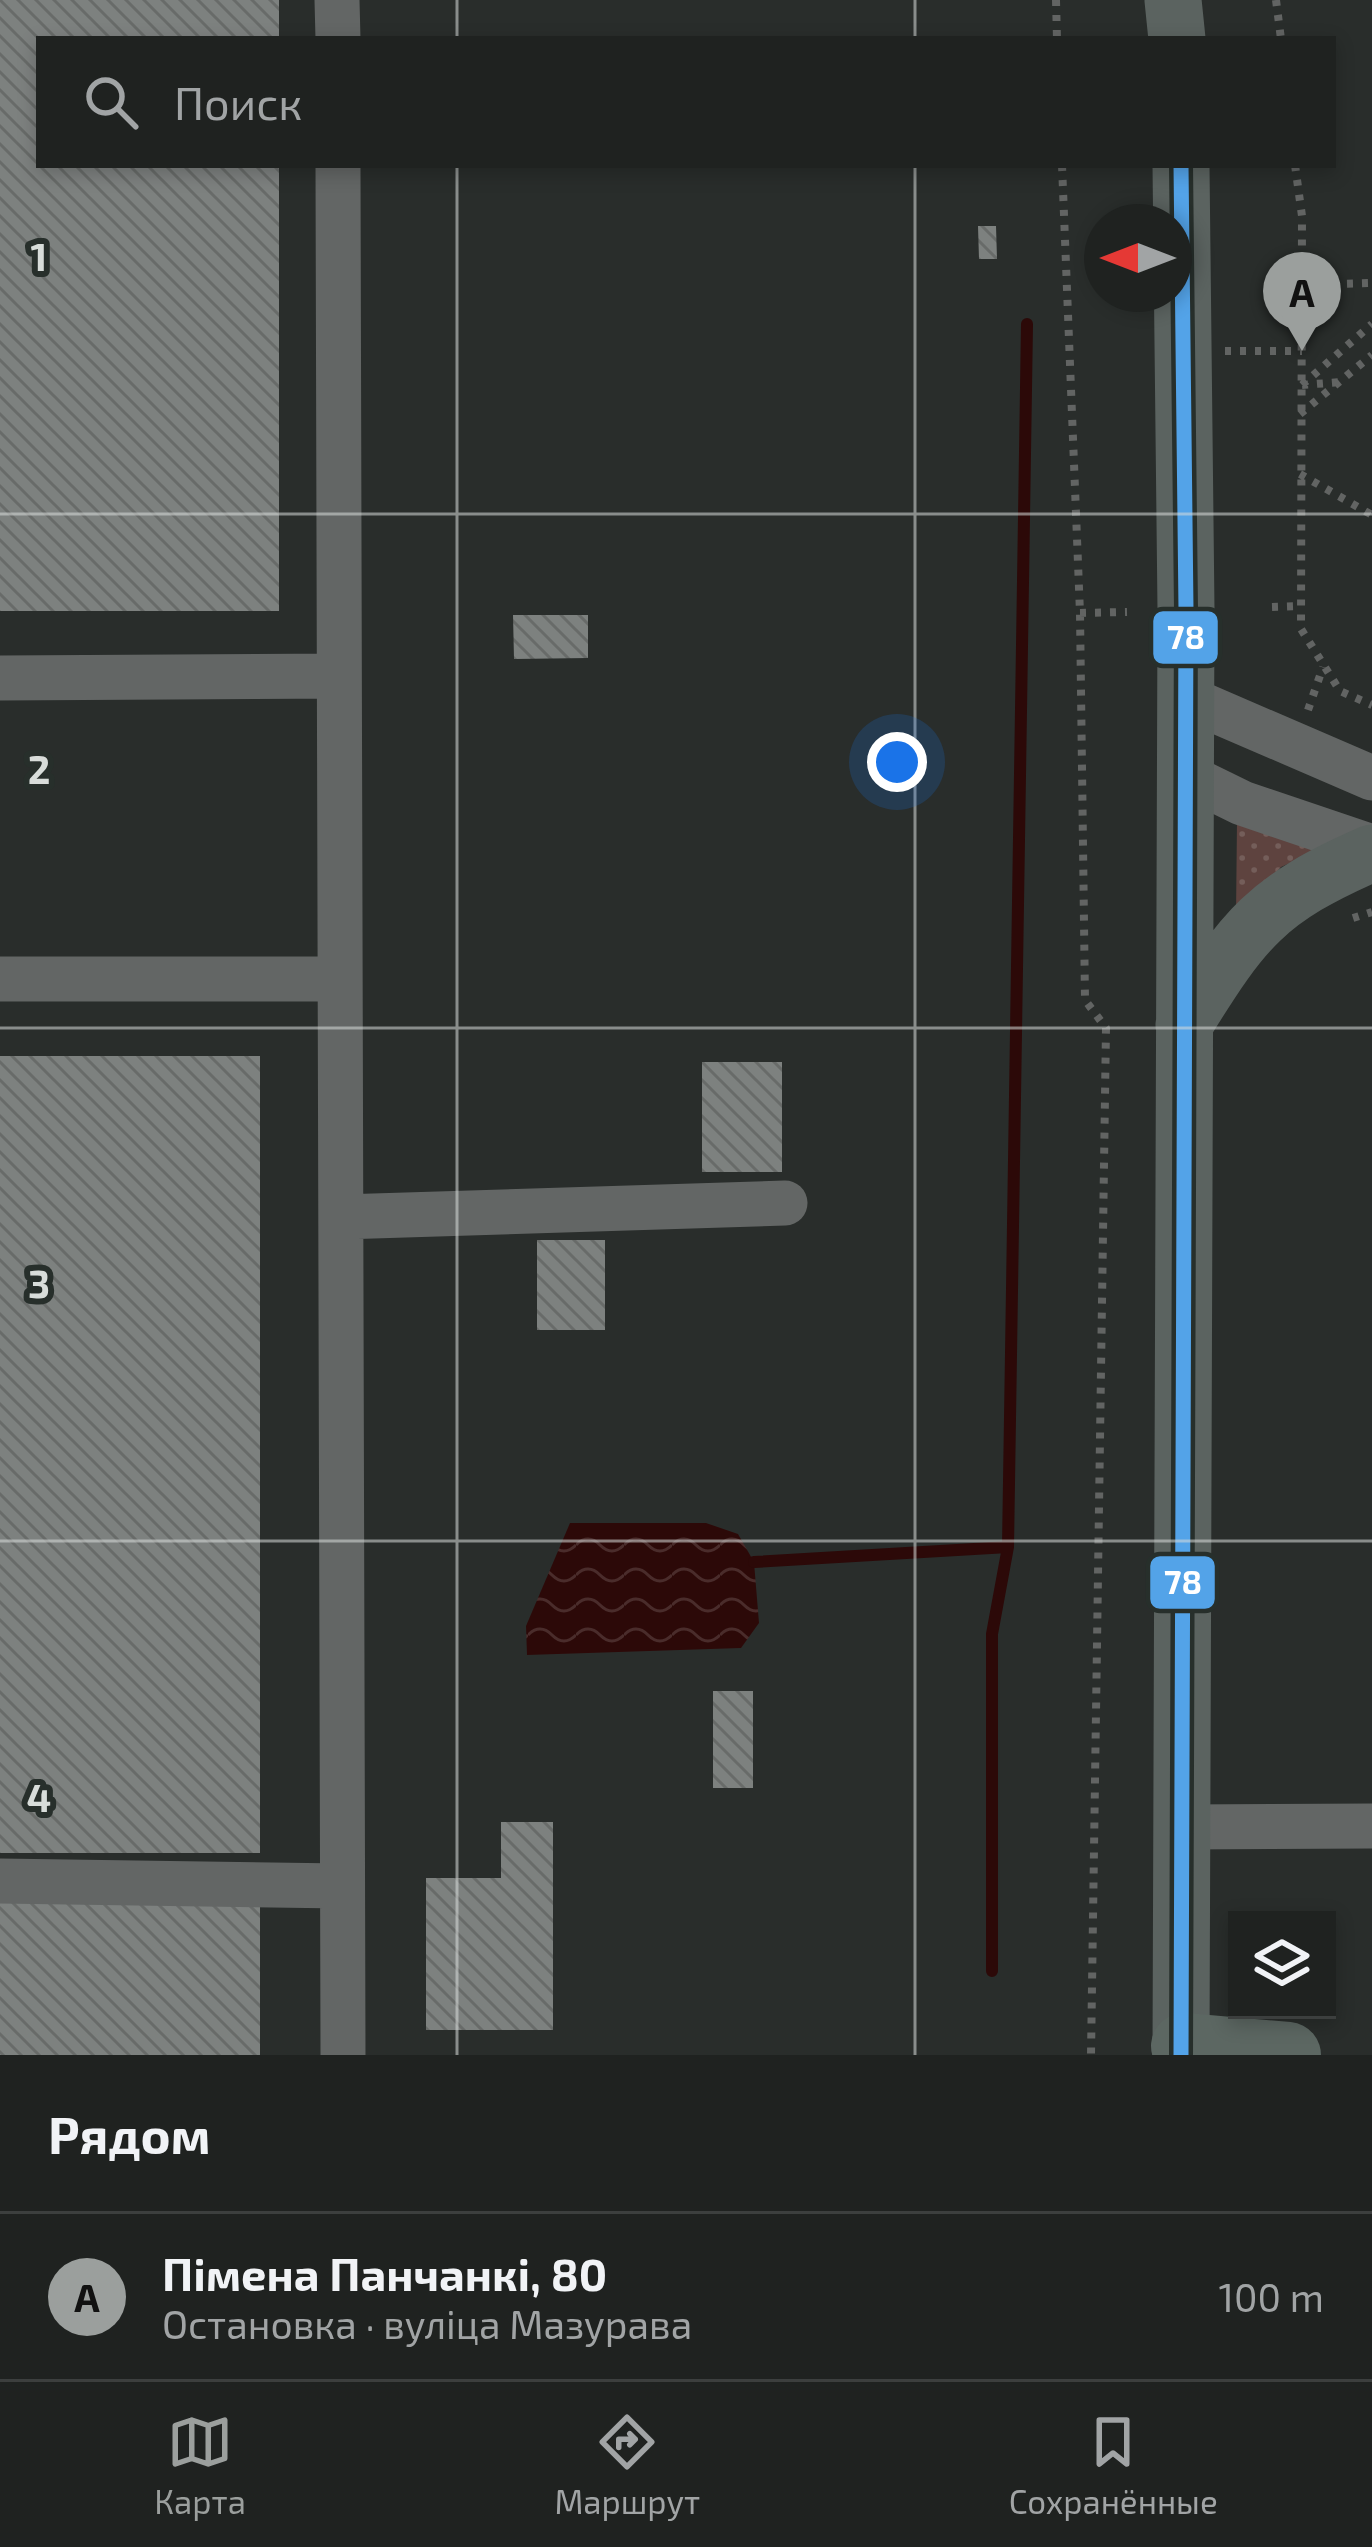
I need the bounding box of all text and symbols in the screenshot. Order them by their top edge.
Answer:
search box [36,36,1336,168]
icon: search [78,69,144,135]
text: Поиск [174,75,302,129]
north arrow [1084,204,1192,312]
text: 1 [31,232,47,279]
pin: A [1263,252,1341,351]
line badge: 78 [1151,609,1220,666]
text: 78 [1167,616,1205,656]
your location [867,732,927,792]
text: 2 [28,745,50,792]
text: 3 [28,1259,50,1306]
line badge: 78 [1148,1554,1217,1611]
text: 78 [1164,1561,1202,1601]
text: 4 [27,1773,51,1820]
map controls [1228,1911,1336,2019]
button: layers [1228,1911,1336,2019]
text: Рядом [48,2103,211,2164]
text: Пімена Панчанкі, 80 [162,2246,607,2300]
text: A [74,2273,100,2320]
text: 100 m [1219,2273,1324,2320]
text: Остановка · вуліца Мазурава [162,2300,692,2347]
tab: Карта [154,2409,246,2521]
tab: Маршрут [554,2409,700,2521]
tab: Сохранённые [1009,2409,1218,2521]

